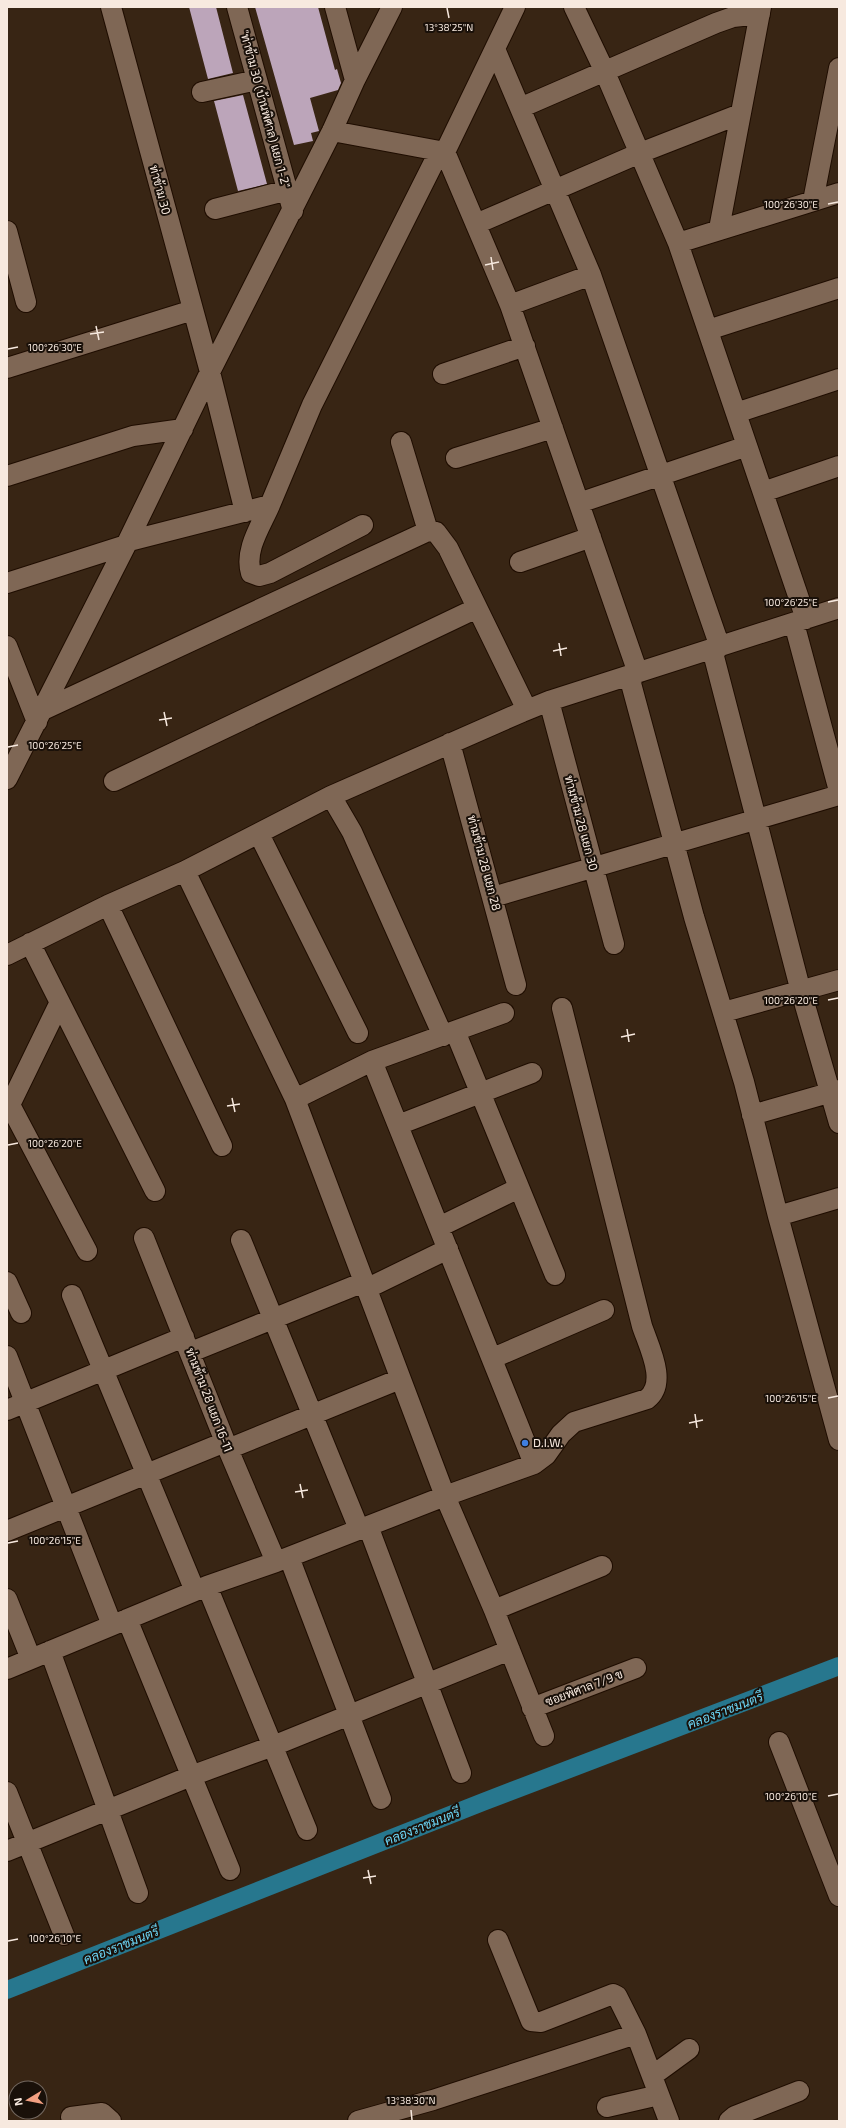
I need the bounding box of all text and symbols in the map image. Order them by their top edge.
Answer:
text: 13°38'25"N [425,21,473,33]
street label: "ท่าข้าม 30 (บ้านพิศาล) แยก 1-2" [238,28,294,189]
street label: ท่าข้าม 30 [148,163,174,216]
text: 100°26'30"E [764,198,818,210]
text: 100°26'30"E [28,341,82,353]
text: 100°26'25"E [764,596,818,608]
text: 100°26'25"E [28,739,82,751]
street label: ท่ามข้าม 28 แยก 30 [563,774,601,872]
street label: ท่ามข้าม 28 แยก 28 [465,814,504,912]
text: 100°26'20"E [764,994,818,1006]
text: 100°26'20"E [28,1137,82,1149]
street label: ท่ามข้าม 28 แยก 16-11 [184,1346,236,1454]
text: 100°26'15"E [765,1392,817,1404]
place label: D.I.W. [533,1435,563,1449]
marker: D.I.W. [520,1438,530,1448]
text: 100°26'15"E [29,1534,81,1546]
street label: ซอยพิศาล 7/9 ข [543,1666,624,1708]
water label: คลองราชมนตรี [685,1687,766,1732]
text: 100°26'10"E [765,1790,818,1802]
water label: คลองราชมนตรี [382,1802,463,1848]
water label: คลองราชมนตรี [81,1921,162,1967]
text: 100°26'10"E [29,1932,82,1944]
north arrow [8,2080,48,2120]
text: 13°38'30"N [386,2094,436,2106]
text: N [11,2097,25,2107]

